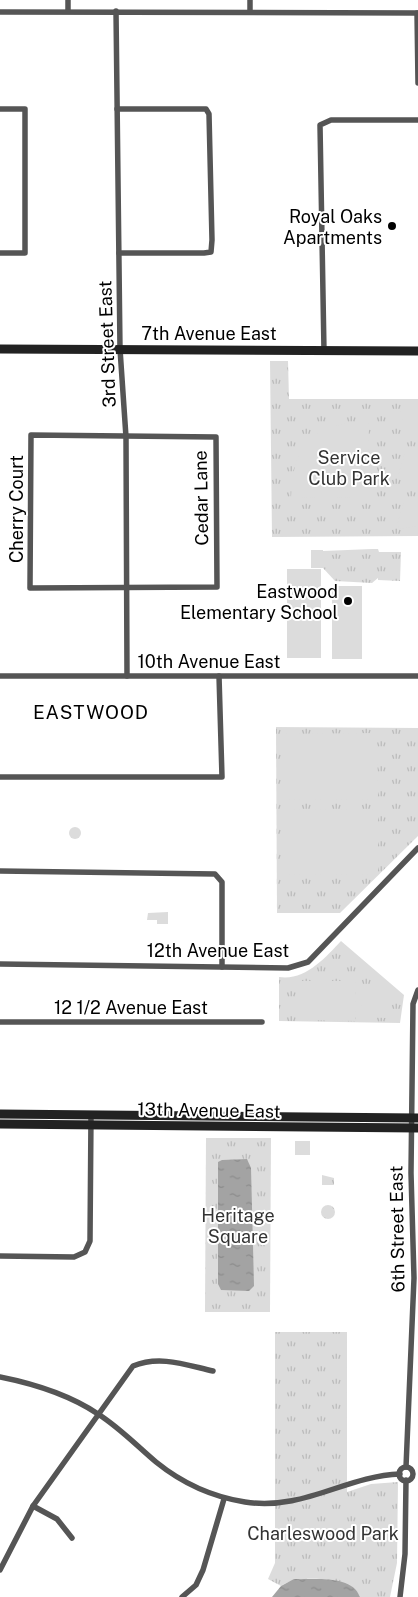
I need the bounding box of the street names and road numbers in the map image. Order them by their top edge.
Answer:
street label: 3rd Street East [94,280,120,408]
street label: 7th Avenue East [141,323,277,344]
street label: Cedar Lane [190,450,212,546]
street label: Cherry Court [6,455,27,563]
street label: 10th Avenue East [138,651,281,672]
street label: 12th Avenue East [147,940,289,961]
street label: 12 1/2 Avenue East [54,997,208,1018]
street label: 13th Avenue East [137,1098,281,1122]
street label: 6th Street East [385,1165,409,1293]

